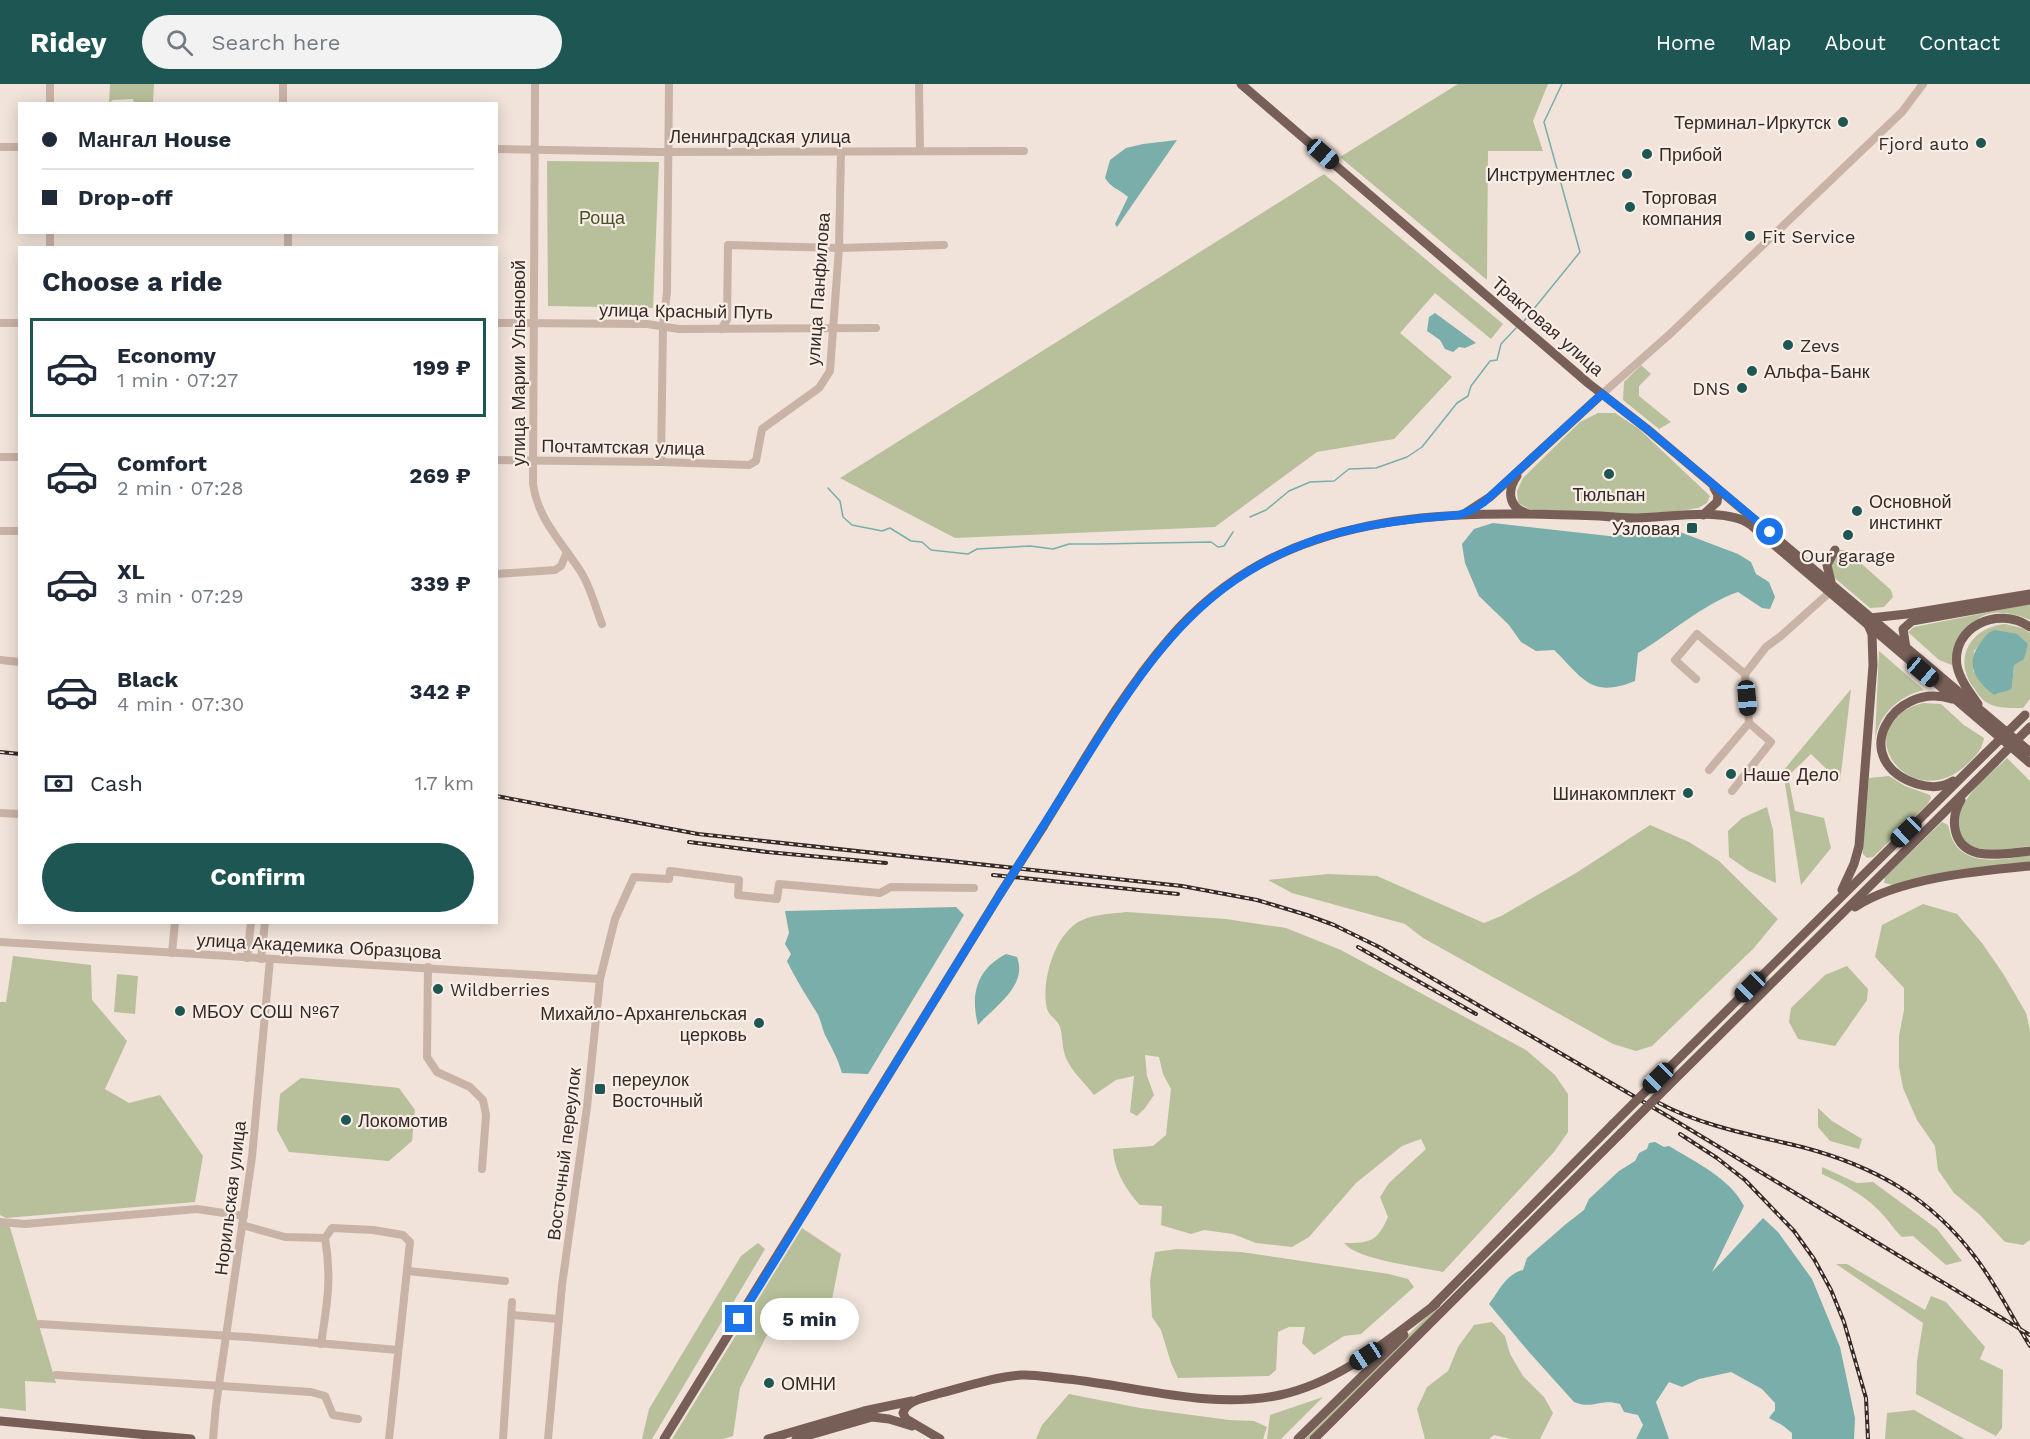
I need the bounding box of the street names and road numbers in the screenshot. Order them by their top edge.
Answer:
street label: Ленинградская улица [669,126,852,147]
street label: улица Панфилова [802,211,834,366]
street label: улица Марии Ульяновой [508,260,529,466]
street label: Трактовая улица [1488,272,1609,381]
street label: улица Красный Путь [599,299,773,323]
street label: Почтамтская улица [541,435,706,459]
street label: улица Академика Образцова [196,929,443,963]
street label: Восточный переулок [543,1066,585,1242]
street label: Норильская улица [210,1119,250,1277]

